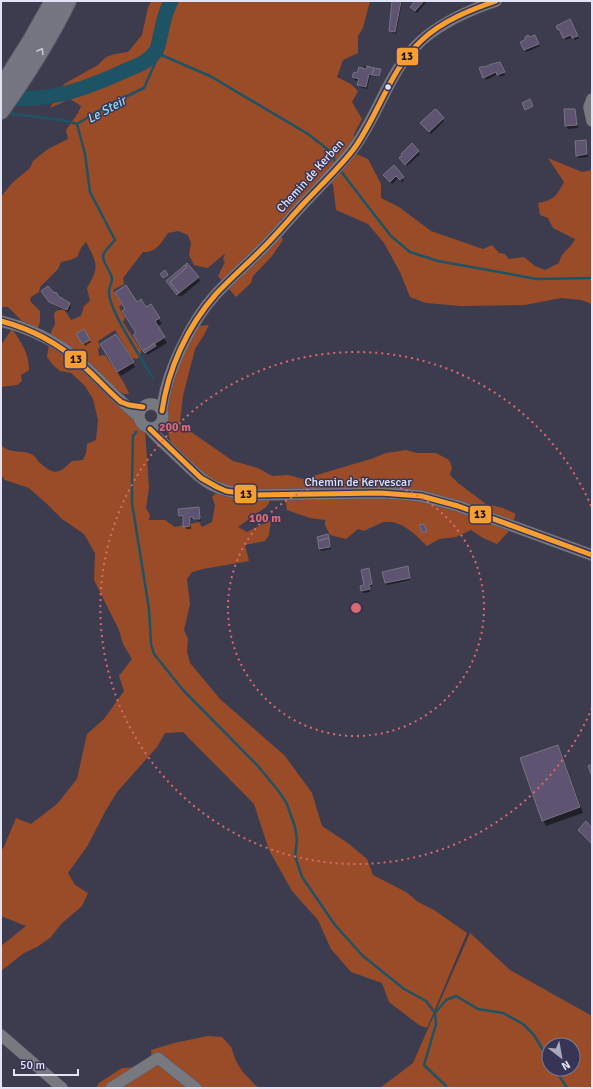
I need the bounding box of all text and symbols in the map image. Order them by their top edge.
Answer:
line badge: 13 [396,47,419,66]
one-way arrow [36,48,43,55]
text: 13 [401,50,413,63]
unlabelled marker [383,82,393,92]
water label: Le Steir [84,92,131,127]
street label: Chemin de Kerben [274,137,347,216]
line badge: 13 [64,350,87,369]
text: 13 [70,353,82,366]
text: 200 m [159,420,191,435]
street label: Chemin de Kervescar [304,475,412,490]
line badge: 13 [234,484,257,504]
text: 13 [240,488,252,501]
line badge: 13 [469,505,492,524]
text: 13 [474,508,486,521]
text: 100 m [249,511,281,526]
centre of rings [349,601,363,615]
north arrow [541,1037,581,1077]
scale bar [14,1051,78,1077]
text: 50 m [20,1058,45,1073]
text: N [559,1058,573,1073]

